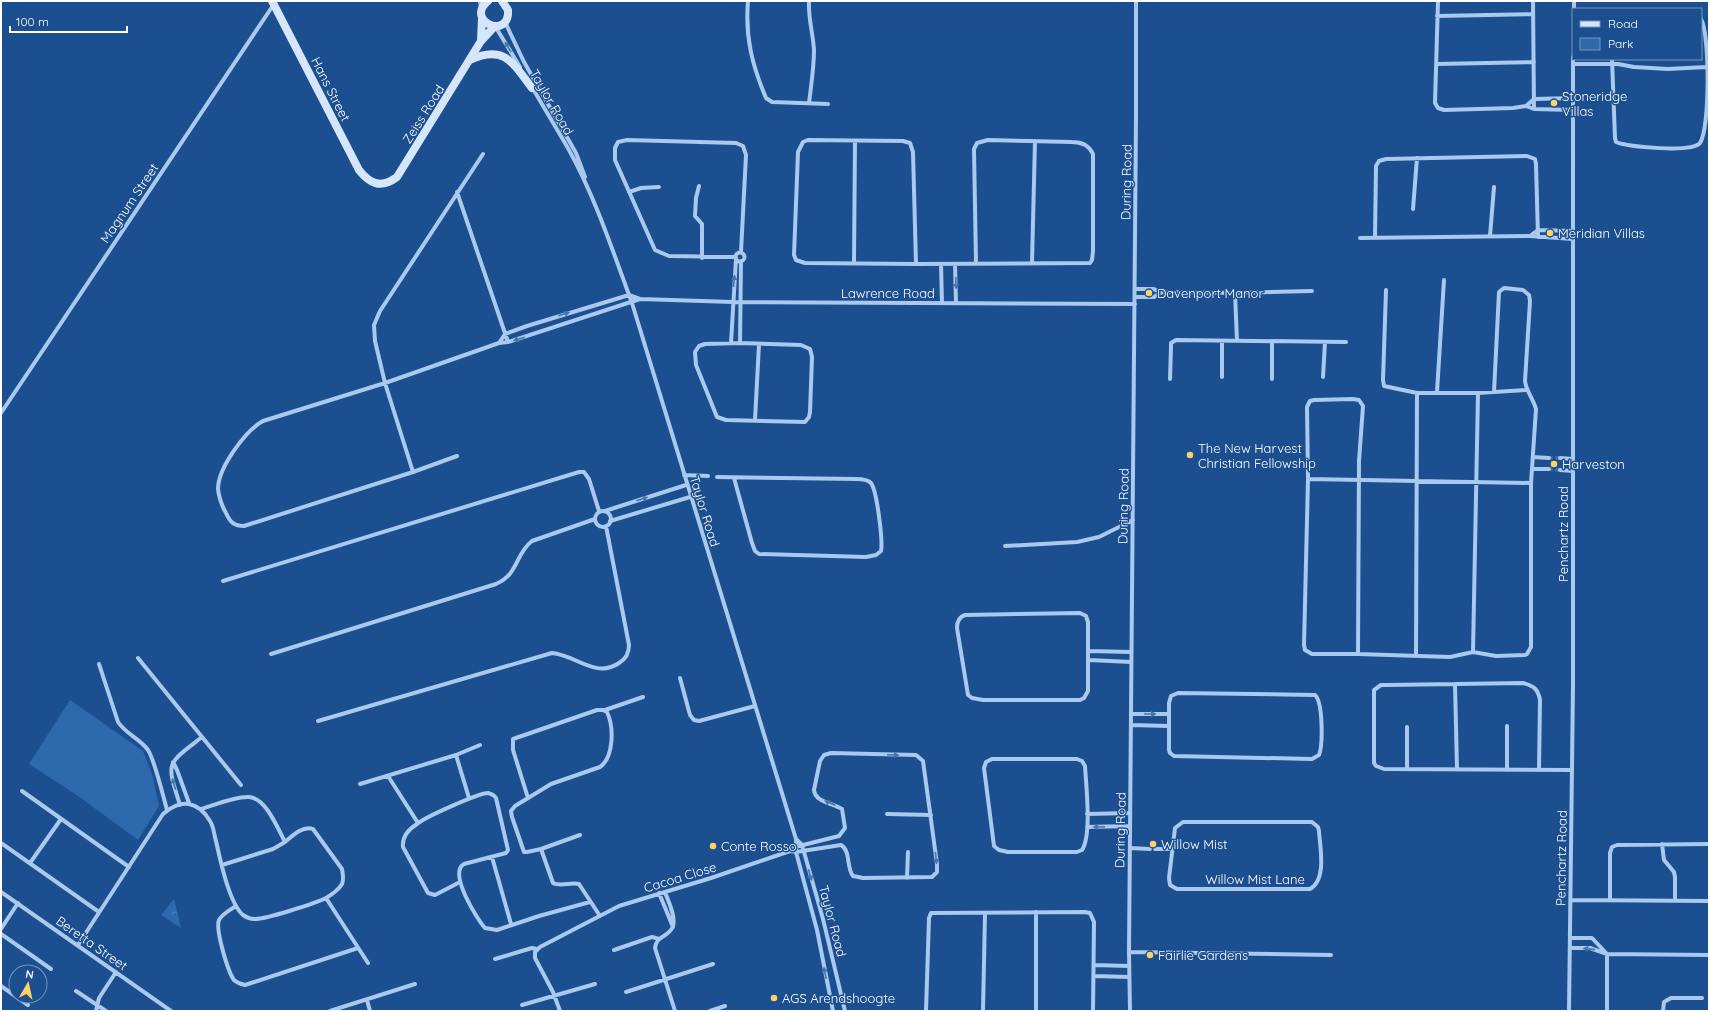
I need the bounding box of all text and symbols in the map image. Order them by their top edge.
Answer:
scale bar [10,8,127,34]
legend [1572,8,1702,60]
text: 100 m [16,14,49,29]
text: Road [1608,16,1638,31]
text: Park [1608,36,1633,51]
one-way arrow [505,41,512,53]
street label: Hans Street [308,54,354,124]
street label: Taylor Road [527,66,577,138]
street label: Zeiss Road [399,82,447,146]
place label: Stoneridge Villas [1562,88,1627,119]
marker: Stoneridge Villas [1549,98,1559,108]
street label: During Road [1117,144,1135,220]
street label: Magnum Street [96,160,162,246]
place label: Meridian Villas [1558,225,1645,241]
marker: Meridian Villas [1545,228,1555,238]
one-way arrow [731,275,738,287]
one-way arrow [952,277,959,289]
street label: Lawrence Road [841,285,935,301]
place label: Davenport Manor [1157,285,1263,301]
marker: Davenport Manor [1144,288,1154,298]
one-way arrow [559,311,571,317]
one-way arrow [513,336,525,342]
place label: The New Harvest Christian Fellowship [1198,440,1316,471]
marker: The New Harvest Christian Fellowship [1185,450,1195,460]
place label: Harveston [1562,456,1625,472]
marker: Harveston [1549,459,1559,469]
street label: During Road [1114,468,1132,544]
street label: Taylor Road [687,474,723,548]
street label: Penchartz Road [1555,486,1571,582]
one-way arrow [637,496,649,502]
one-way arrow [1144,711,1157,717]
one-way arrow [887,752,900,758]
one-way arrow [171,777,177,789]
street label: During Road [1111,792,1129,868]
one-way arrow [824,800,836,807]
street label: Penchartz Road [1552,810,1570,906]
one-way arrow [1092,824,1105,830]
place label: Willow Mist [1161,836,1227,852]
place label: Conte Rosso [721,838,797,854]
marker: Willow Mist [1148,839,1158,849]
marker: Conte Rosso [708,841,718,851]
one-way arrow [933,852,940,864]
street label: Cacoa Close [642,858,718,896]
one-way arrow [807,869,813,881]
street label: Willow Mist Lane [1205,871,1305,887]
street label: Taylor Road [816,884,850,958]
street label: Beretta Street [53,912,131,974]
one-way arrow [1583,946,1595,952]
place label: Fairlie Gardens [1158,947,1248,963]
marker: Fairlie Gardens [1145,950,1155,960]
north arrow [8,964,48,1004]
text: N [24,967,35,982]
one-way arrow [822,967,828,979]
place label: AGS Arendshoogte [782,990,895,1006]
marker: AGS Arendshoogte [769,993,779,1003]

